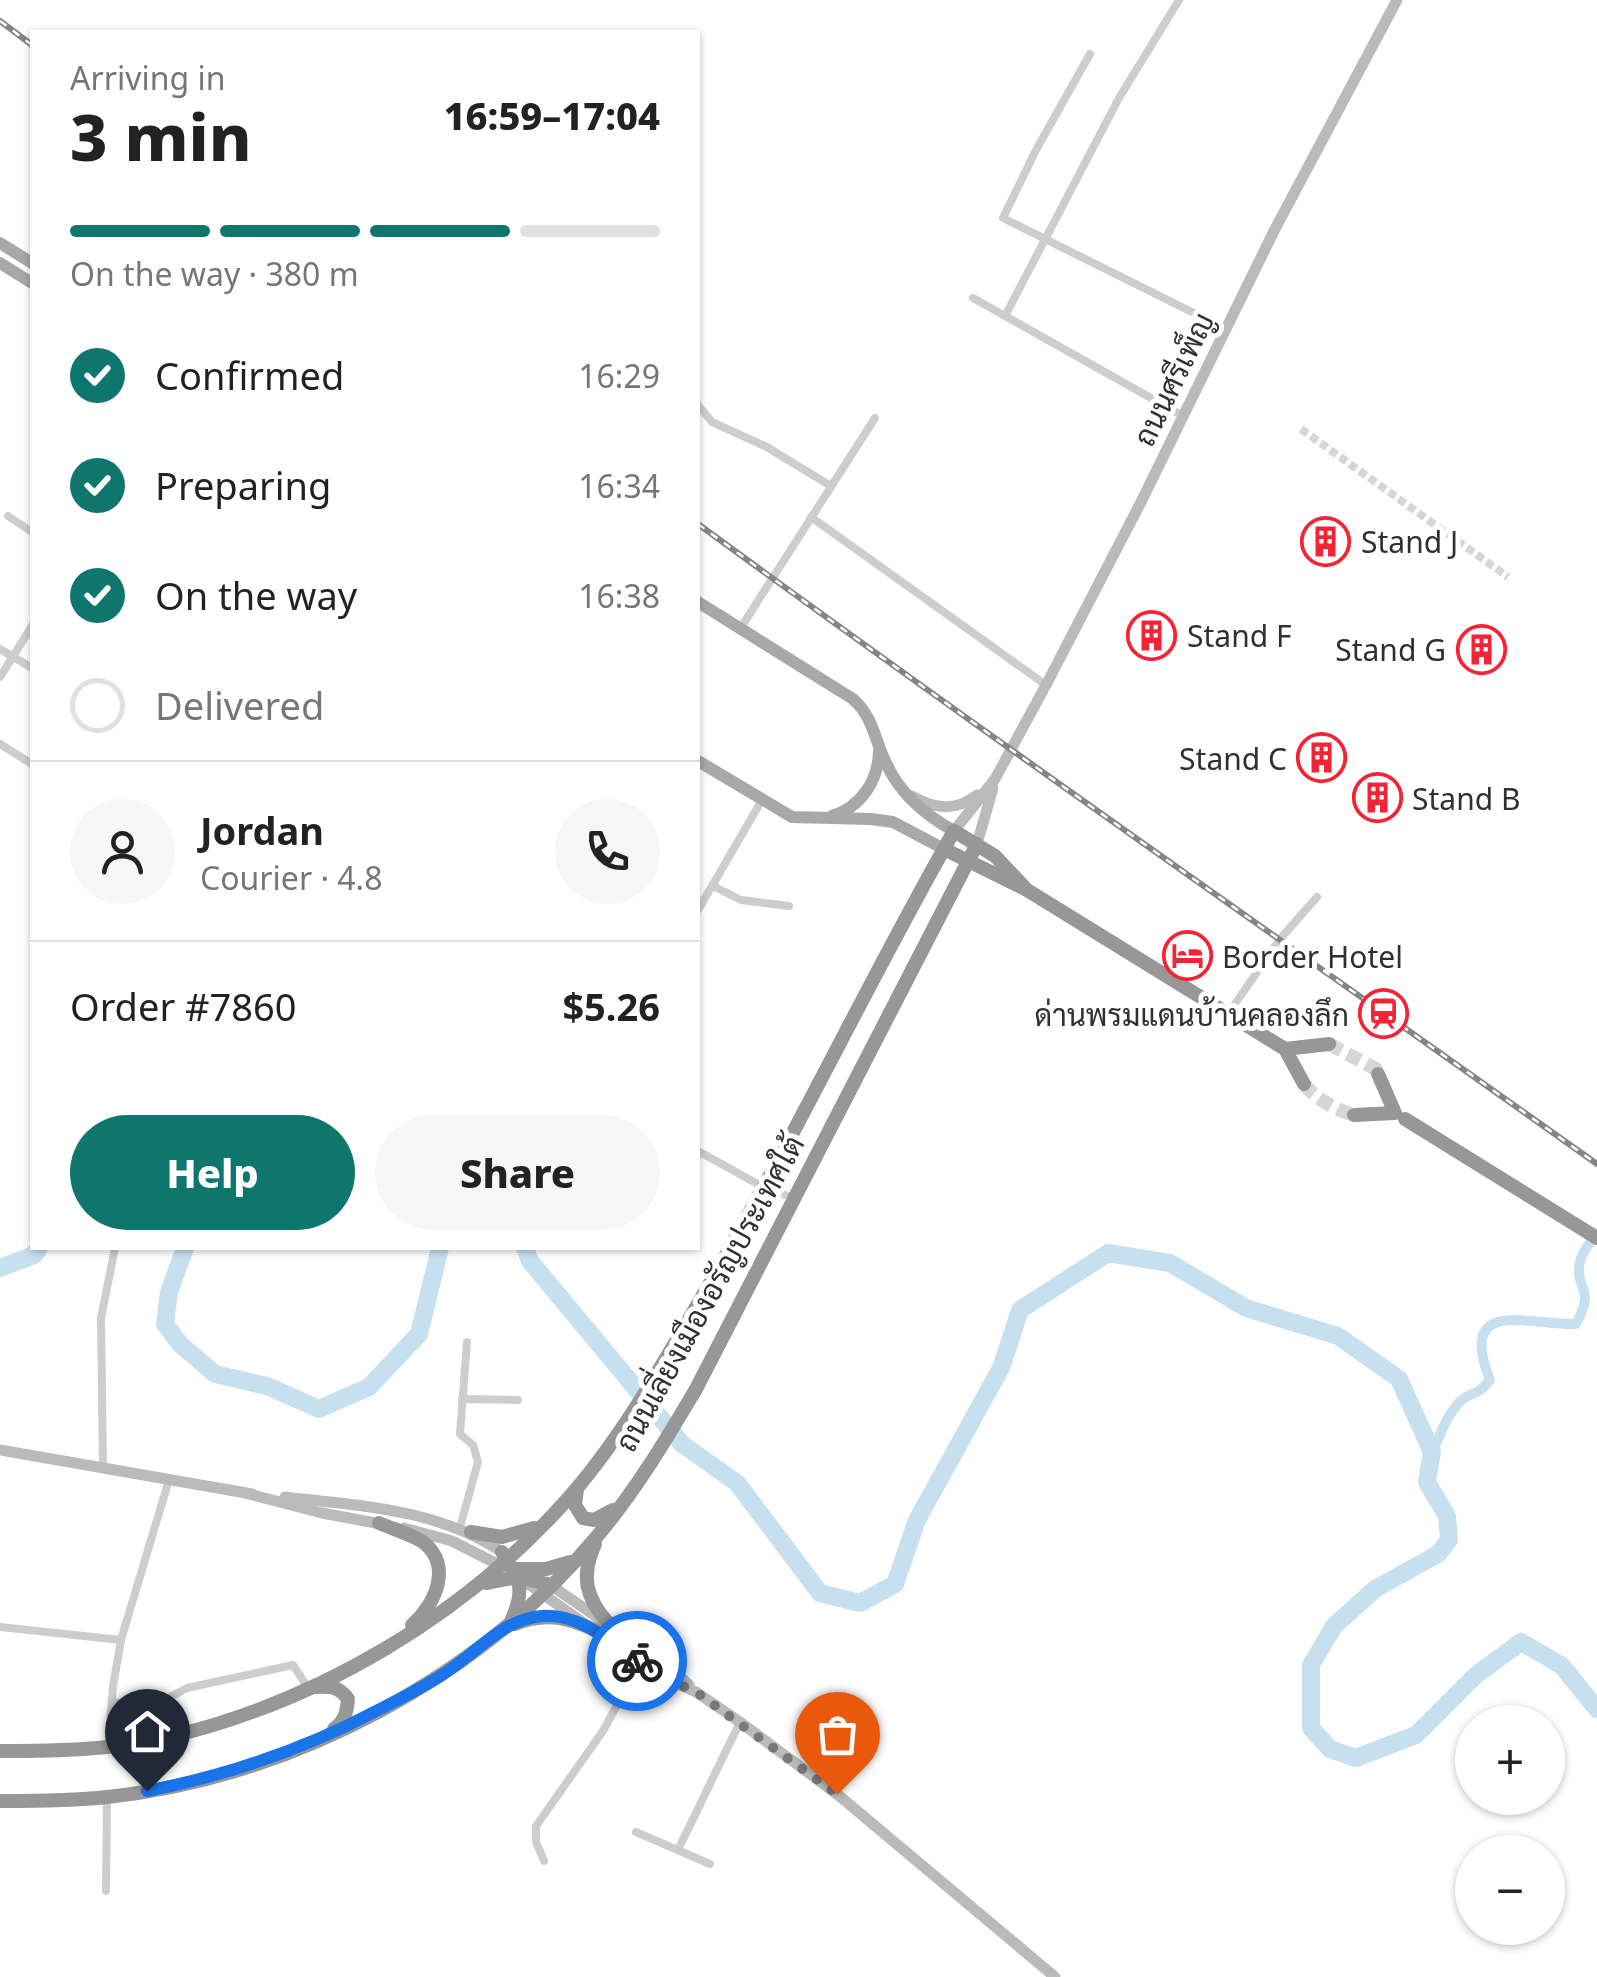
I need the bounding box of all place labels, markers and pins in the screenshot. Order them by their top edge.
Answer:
building icon: Stand J [1300,515,1352,567]
place label: Stand J [1361,521,1458,562]
building icon: Stand F [1126,609,1178,661]
place label: Stand F [1187,615,1292,656]
building icon: Stand G [1455,623,1507,675]
place label: Stand G [1335,629,1446,670]
building icon: Stand C [1296,732,1348,784]
place label: Stand C [1179,738,1287,779]
building icon: Stand B [1351,772,1403,824]
place label: Stand B [1412,778,1520,819]
hotel icon: Border Hotel [1161,930,1213,982]
place label: Border Hotel [1222,936,1403,977]
station icon: ด่านพรมแดนบ้านคลองลึก [1358,988,1410,1040]
place label: ด่านพรมแดนบ้านคลองลึก [1034,994,1349,1035]
pin [105,1689,190,1792]
pin [795,1692,880,1795]

